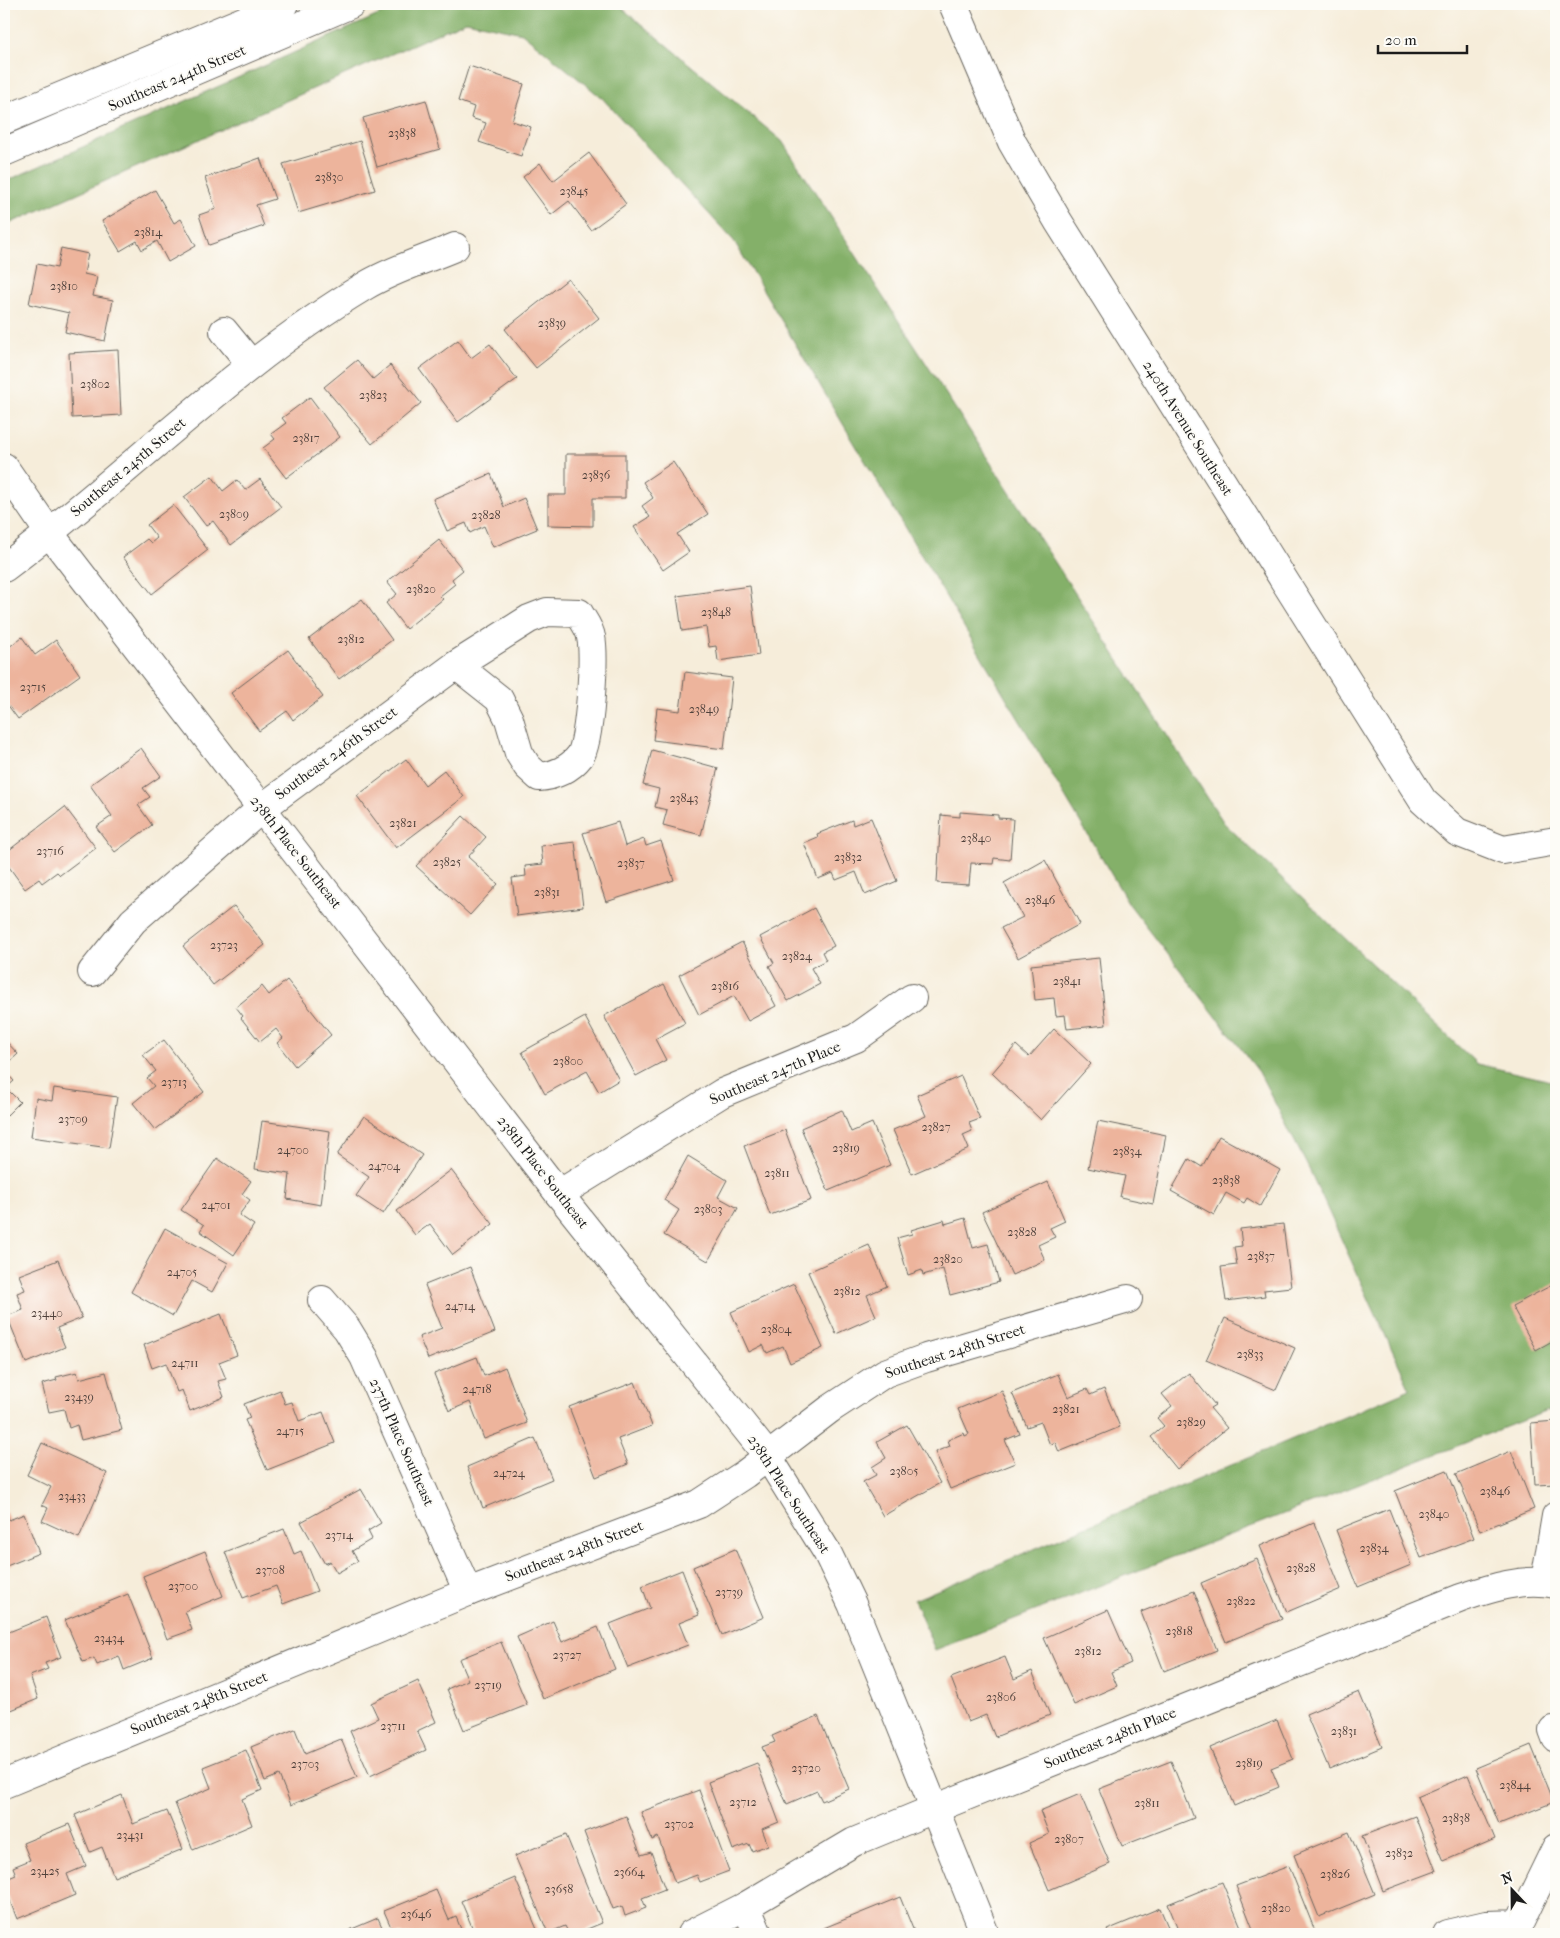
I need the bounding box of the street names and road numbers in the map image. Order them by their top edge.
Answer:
street label: Southeast 244th Street [105,41,249,115]
street label: 240th Avenue Southeast [1139,357,1237,499]
street label: Southeast 245th Street [67,413,190,521]
street label: Southeast 246th Street [271,702,401,804]
street label: 238th Place Southeast [246,792,346,913]
street label: Southeast 247th Place [707,1037,844,1109]
street label: 238th Place Southeast [493,1112,593,1233]
street label: Southeast 248th Street [883,1320,1028,1382]
street label: 237th Place Southeast [366,1375,439,1509]
street label: 238th Place Southeast [744,1431,835,1557]
street label: Southeast 248th Street [502,1516,646,1586]
street label: Southeast 248th Street [128,1667,271,1739]
street label: Southeast 248th Place [1041,1703,1179,1773]

